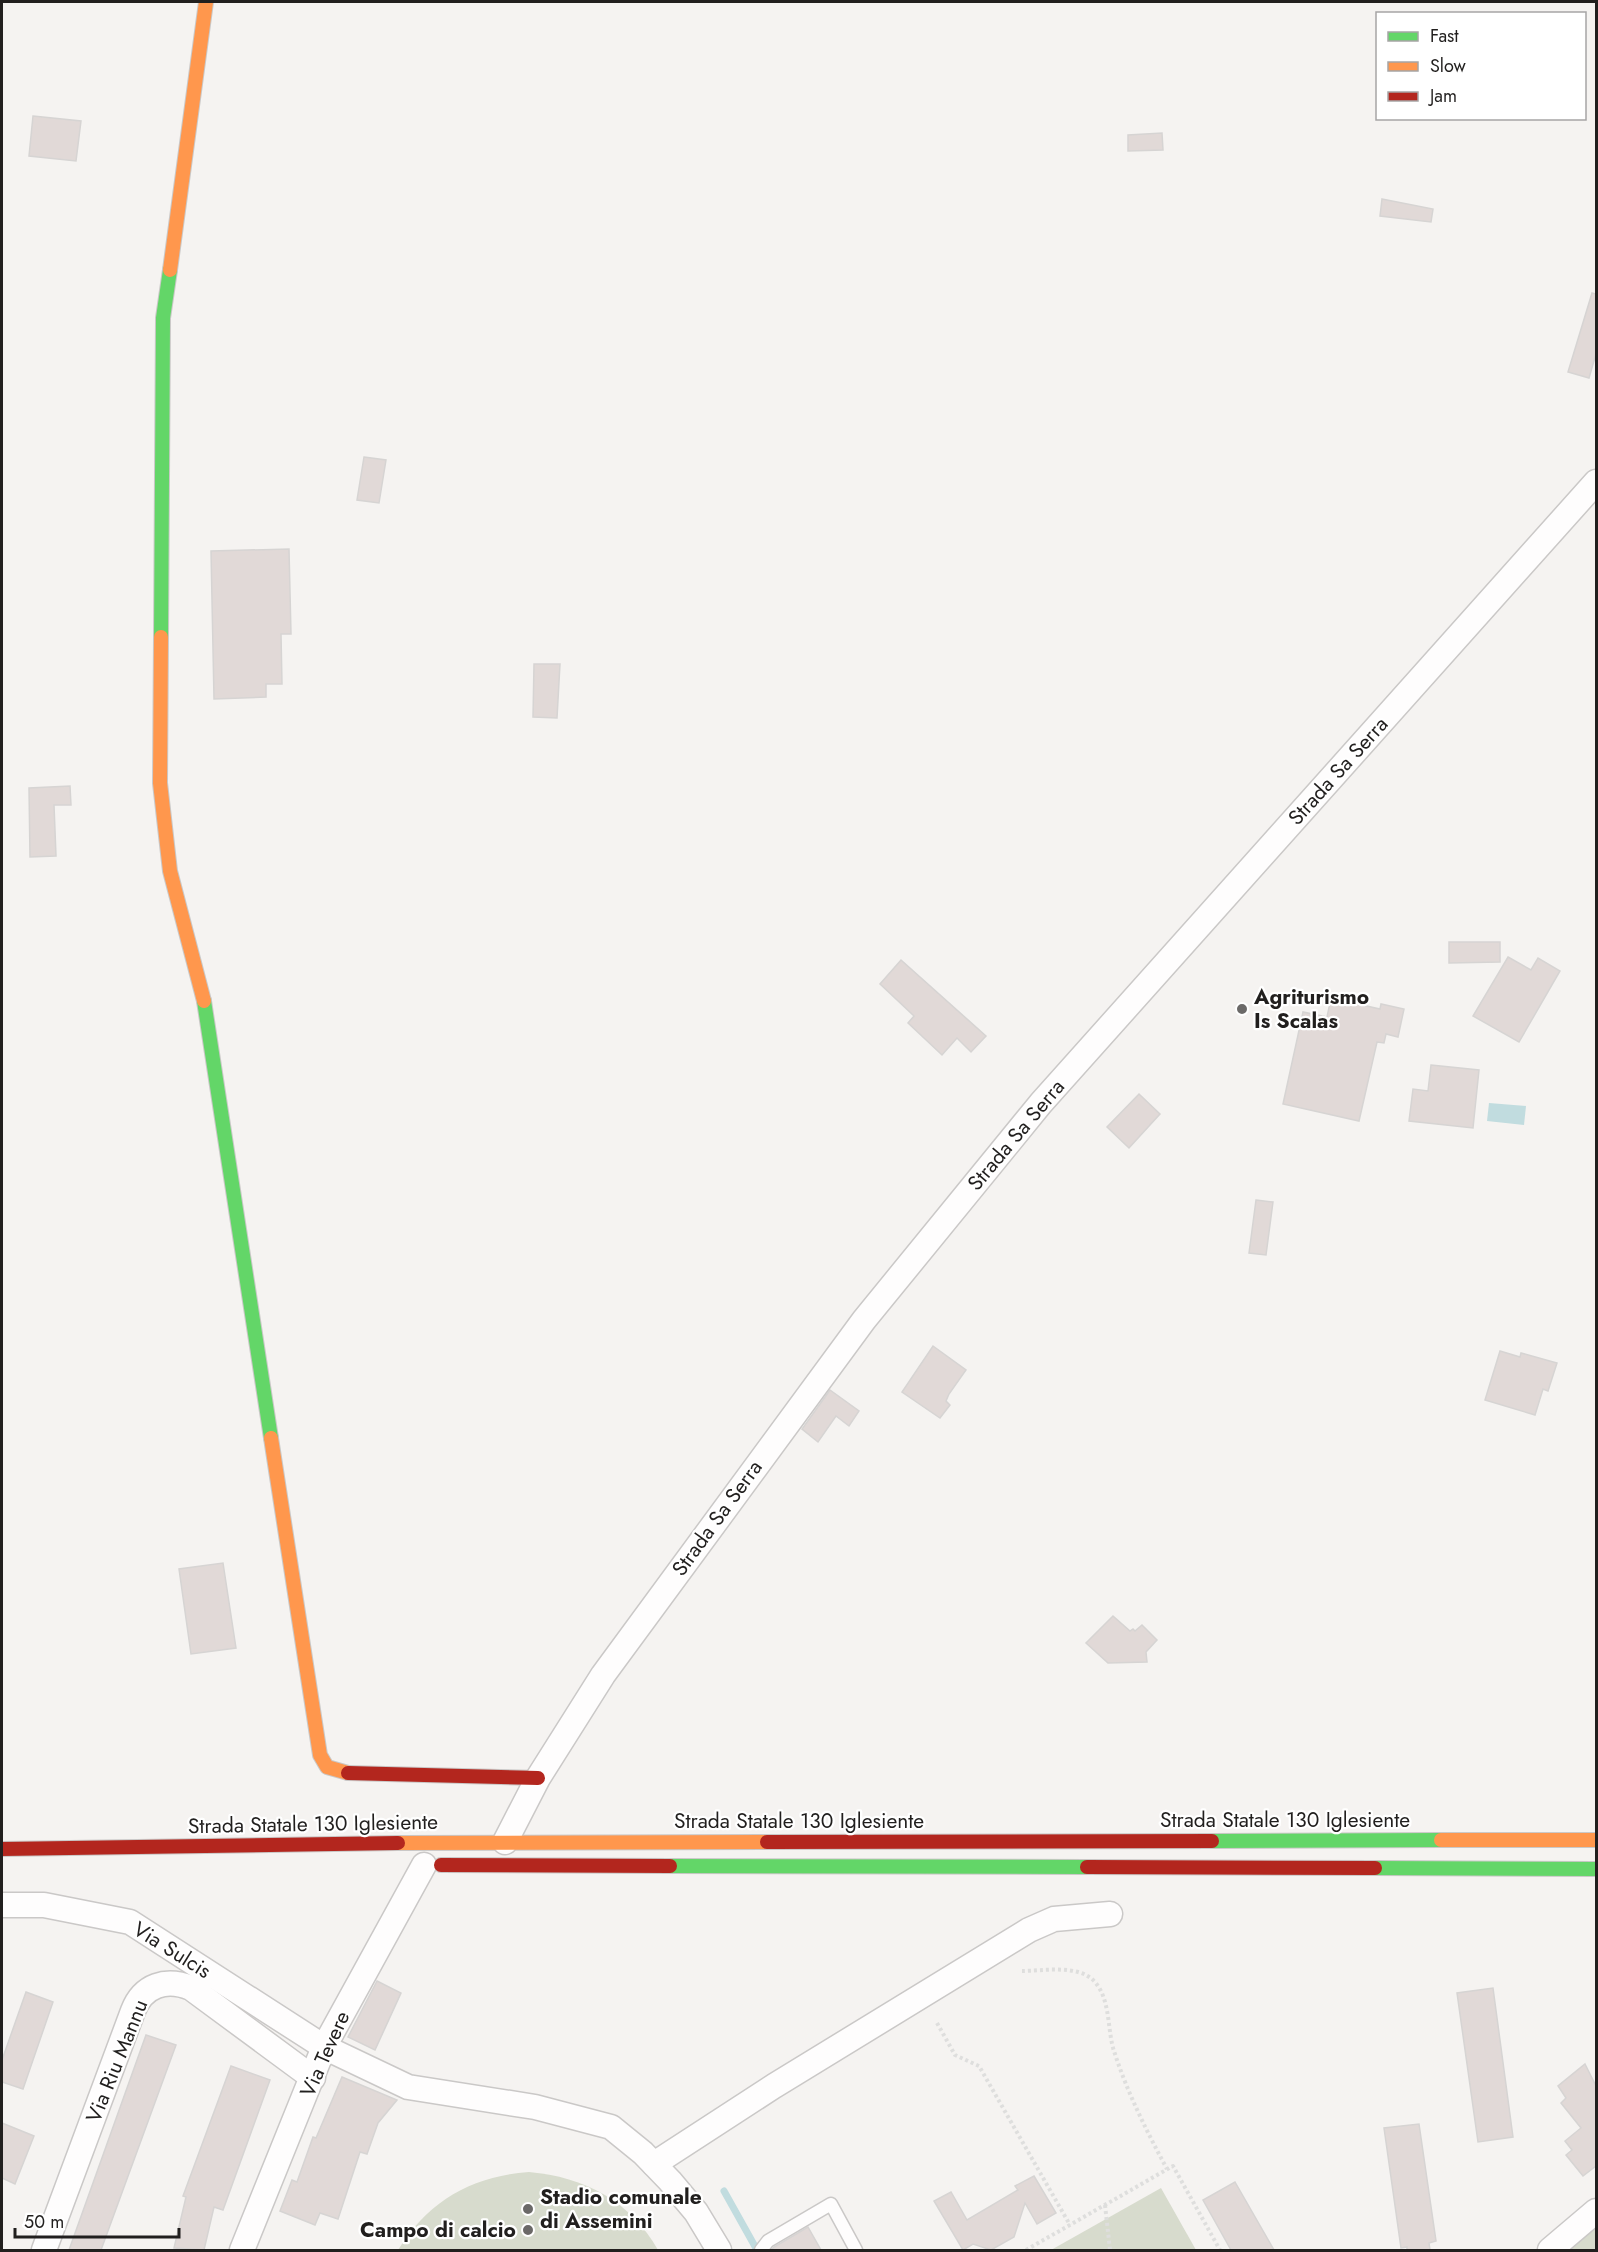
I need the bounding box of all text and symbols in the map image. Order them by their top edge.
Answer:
legend [1376,12,1586,120]
text: Fast [1430,23,1459,49]
text: Slow [1430,53,1467,79]
text: Jam [1428,83,1457,109]
street label: Strada Sa Serra [1281,710,1395,832]
place label: Agriturismo Is Scalas [1253,982,1369,1036]
marker: Agriturismo Is Scalas [1235,1002,1249,1016]
street label: Strada Sa Serra [960,1073,1072,1197]
street label: Strada Sa Serra [665,1454,769,1582]
street label: Strada Statale 130 Iglesiente [1160,1805,1410,1835]
street label: Strada Statale 130 Iglesiente [674,1806,924,1836]
street label: Strada Statale 130 Iglesiente [188,1807,439,1841]
street label: Via Sulcis [127,1914,217,1986]
street label: Via Riu Mannu [79,1995,155,2127]
street label: Via Tevere [293,2006,357,2102]
place label: Stadio comunale di Assemini [540,2182,702,2236]
scale bar [15,2201,178,2239]
marker: Stadio comunale di Assemini [521,2202,535,2216]
text: 50 m [24,2209,64,2235]
place label: Campo di calcio [360,2215,516,2245]
marker: Campo di calcio [521,2223,535,2237]

